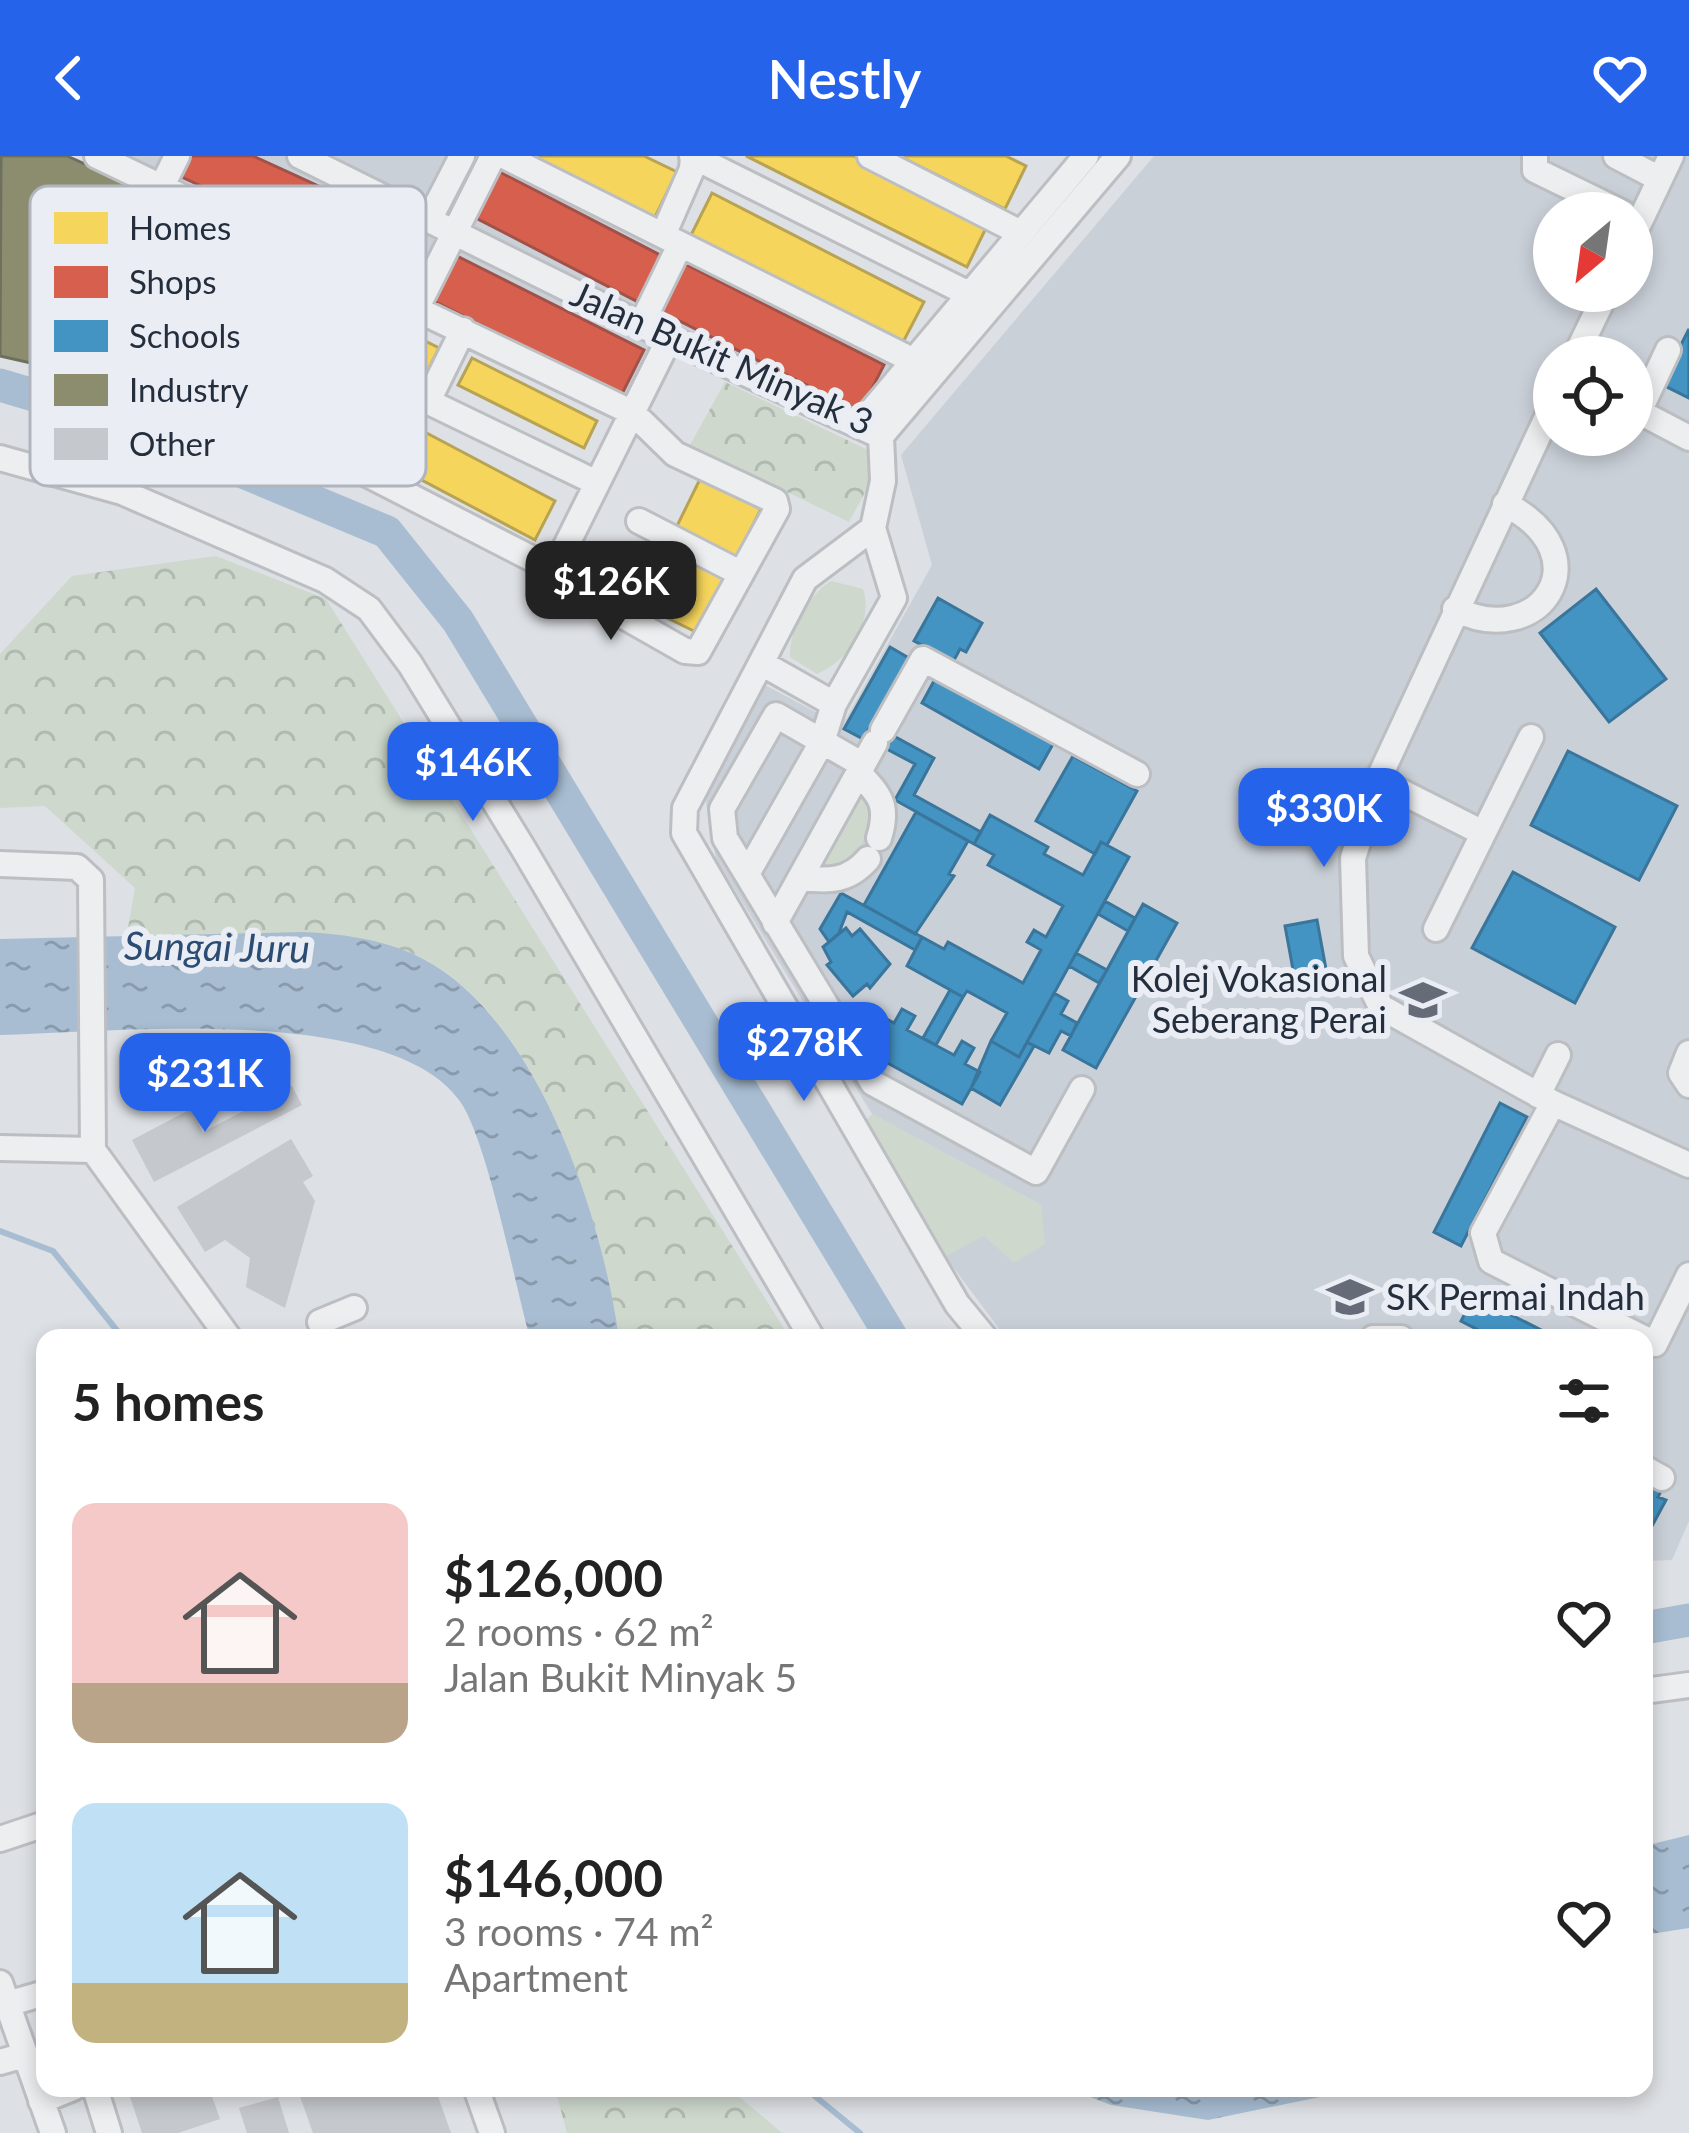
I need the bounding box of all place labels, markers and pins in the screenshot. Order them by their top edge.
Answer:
pin: $126K [527,541,695,643]
pin: $146K [389,722,557,824]
pin: $330K [1240,768,1408,870]
place label: Kolej Vokasional Seberang Perai [1131,956,1387,1041]
school or university icon: Kolej Vokasional Seberang Perai [1398,975,1448,1025]
pin: $278K [720,1002,888,1104]
pin: $231K [121,1033,289,1135]
school or university icon: SK Permai Indah [1325,1272,1375,1322]
place label: SK Permai Indah [1386,1274,1645,1318]

